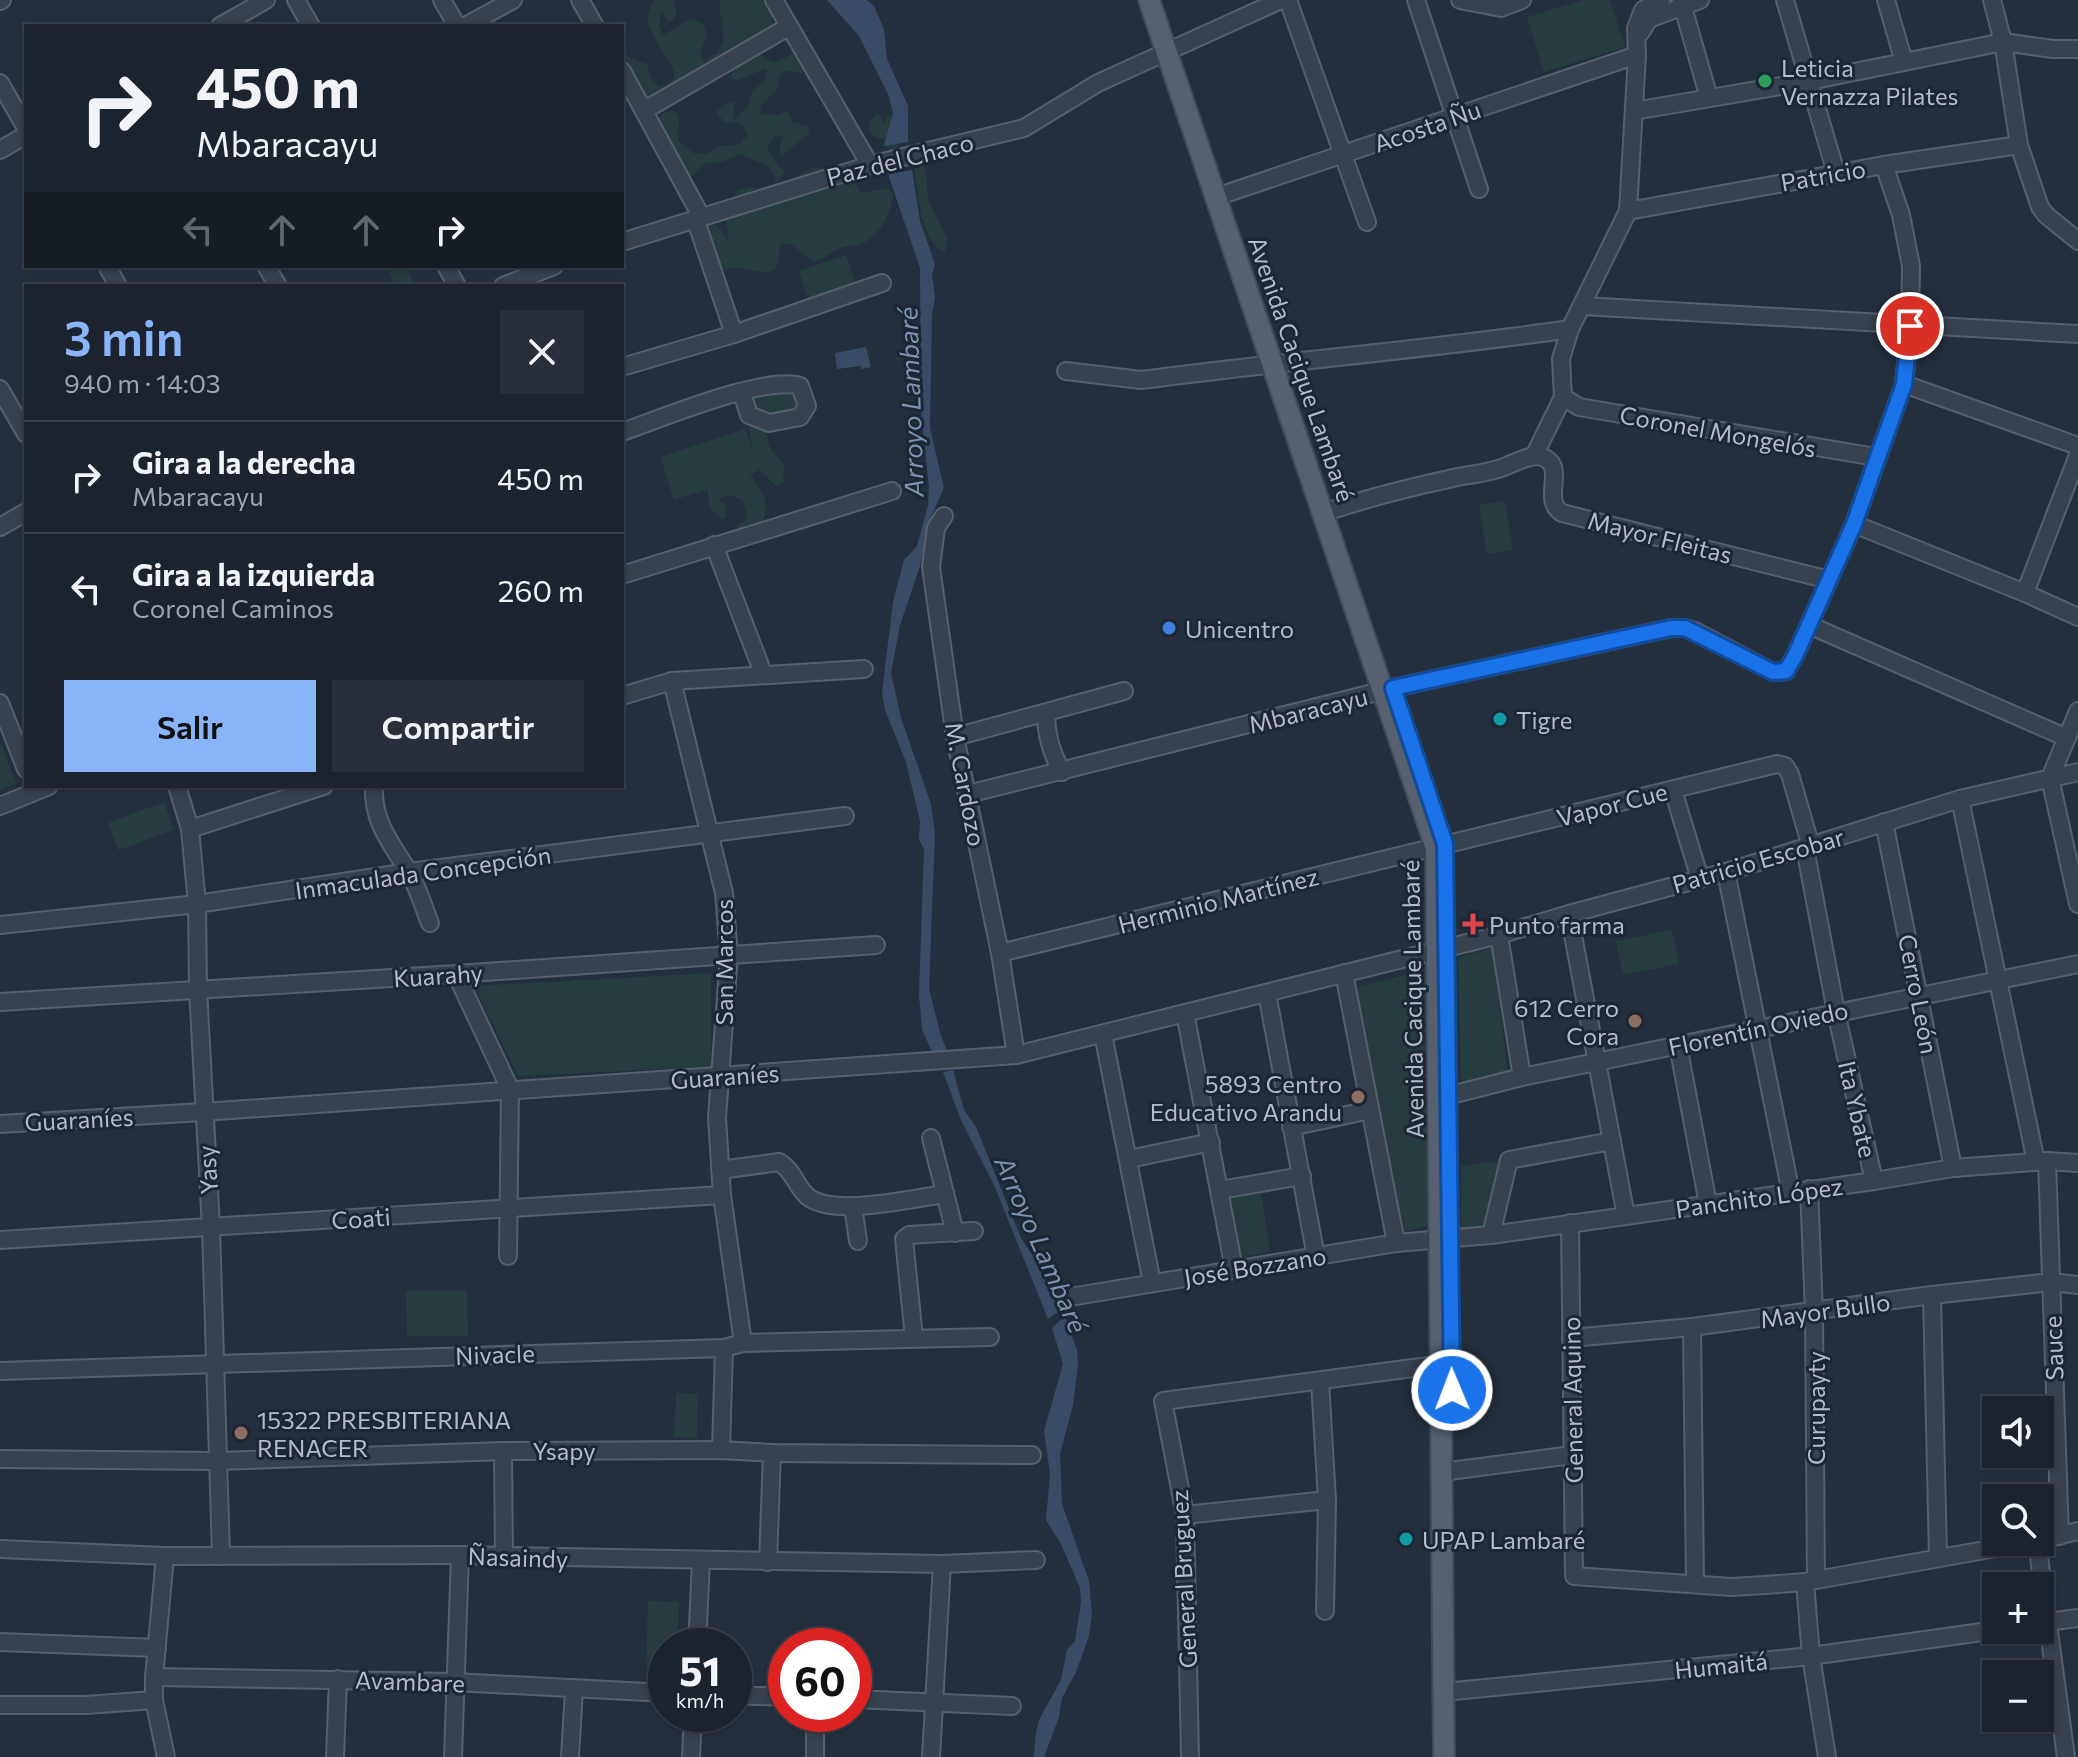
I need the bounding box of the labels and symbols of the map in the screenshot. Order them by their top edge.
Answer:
place label: Leticia Vernazza Pilates [1781,53,1958,110]
marker: Leticia Vernazza Pilates [1756,72,1774,90]
street label: Acosta Ñu [1370,94,1484,158]
street label: Paz del Chaco [824,127,976,191]
street label: Patricio [1778,153,1868,197]
street label: Avenida Cacique Lambaré [1243,233,1361,505]
pin [1876,292,1944,360]
water label: Arroyo Lambaré [891,305,929,499]
street label: Coronel Mongelós [1618,399,1818,463]
street label: Mayor Fleitas [1585,505,1735,569]
place label: Unicentro [1185,614,1294,643]
marker: Unicentro [1160,619,1178,637]
street label: Mbaracayu [1245,681,1371,739]
place label: Tigre [1516,705,1572,734]
marker: Tigre [1491,710,1509,728]
street label: M. Cardozo [940,719,992,849]
street label: Vapor Cue [1554,776,1670,832]
street label: Patricio Escobar [1669,821,1848,898]
street label: Inmaculada Concepción [293,840,553,904]
street label: Avenida Cacique Lambaré [1395,859,1429,1139]
street label: Herminio Martínez [1115,861,1321,939]
street label: San Marcos [709,899,738,1025]
place label: Punto farma [1489,910,1625,939]
marker: Punto farma [1464,915,1482,933]
street label: Cerro León [1893,932,1945,1056]
street label: Kuarahy [392,957,484,993]
place label: 612 Cerro Cora [1514,993,1619,1050]
street label: Florentín Oviedo [1665,995,1851,1061]
marker: 612 Cerro Cora [1626,1012,1644,1030]
street label: Guaraníes [670,1058,780,1094]
street label: Ita Ybate [1833,1058,1883,1160]
place label: 5893 Centro Educativo Arandu [1150,1069,1342,1126]
marker: 5893 Centro Educativo Arandu [1349,1088,1367,1106]
street label: Guaraníes [24,1102,134,1136]
street label: Yasy [191,1145,223,1195]
water label: Arroyo Lambaré [989,1150,1095,1338]
street label: Panchito López [1673,1171,1845,1223]
street label: Coati [330,1201,392,1235]
street label: José Bozzano [1182,1240,1328,1292]
street label: Mayor Bullo [1758,1287,1892,1333]
street label: Sauce [2037,1315,2069,1381]
street label: General Aquino [1556,1316,1588,1484]
street label: Nivacle [455,1338,535,1370]
position arrow [1410,1348,1494,1432]
street label: Curupayty [1801,1351,1830,1465]
place label: 15322 PRESBITERIANA RENACER [257,1405,511,1462]
marker: 15322 PRESBITERIANA RENACER [232,1424,250,1442]
street label: Ysapy [532,1436,596,1465]
street label: General Bruguez [1164,1489,1202,1669]
place label: UPAP Lambaré [1422,1525,1585,1554]
marker: UPAP Lambaré [1397,1530,1415,1548]
street label: Ñasaindy [467,1541,569,1573]
speed limit sign: 60 [768,1628,872,1732]
street label: Humaitá [1673,1646,1769,1684]
street label: Avambare [355,1665,465,1697]

